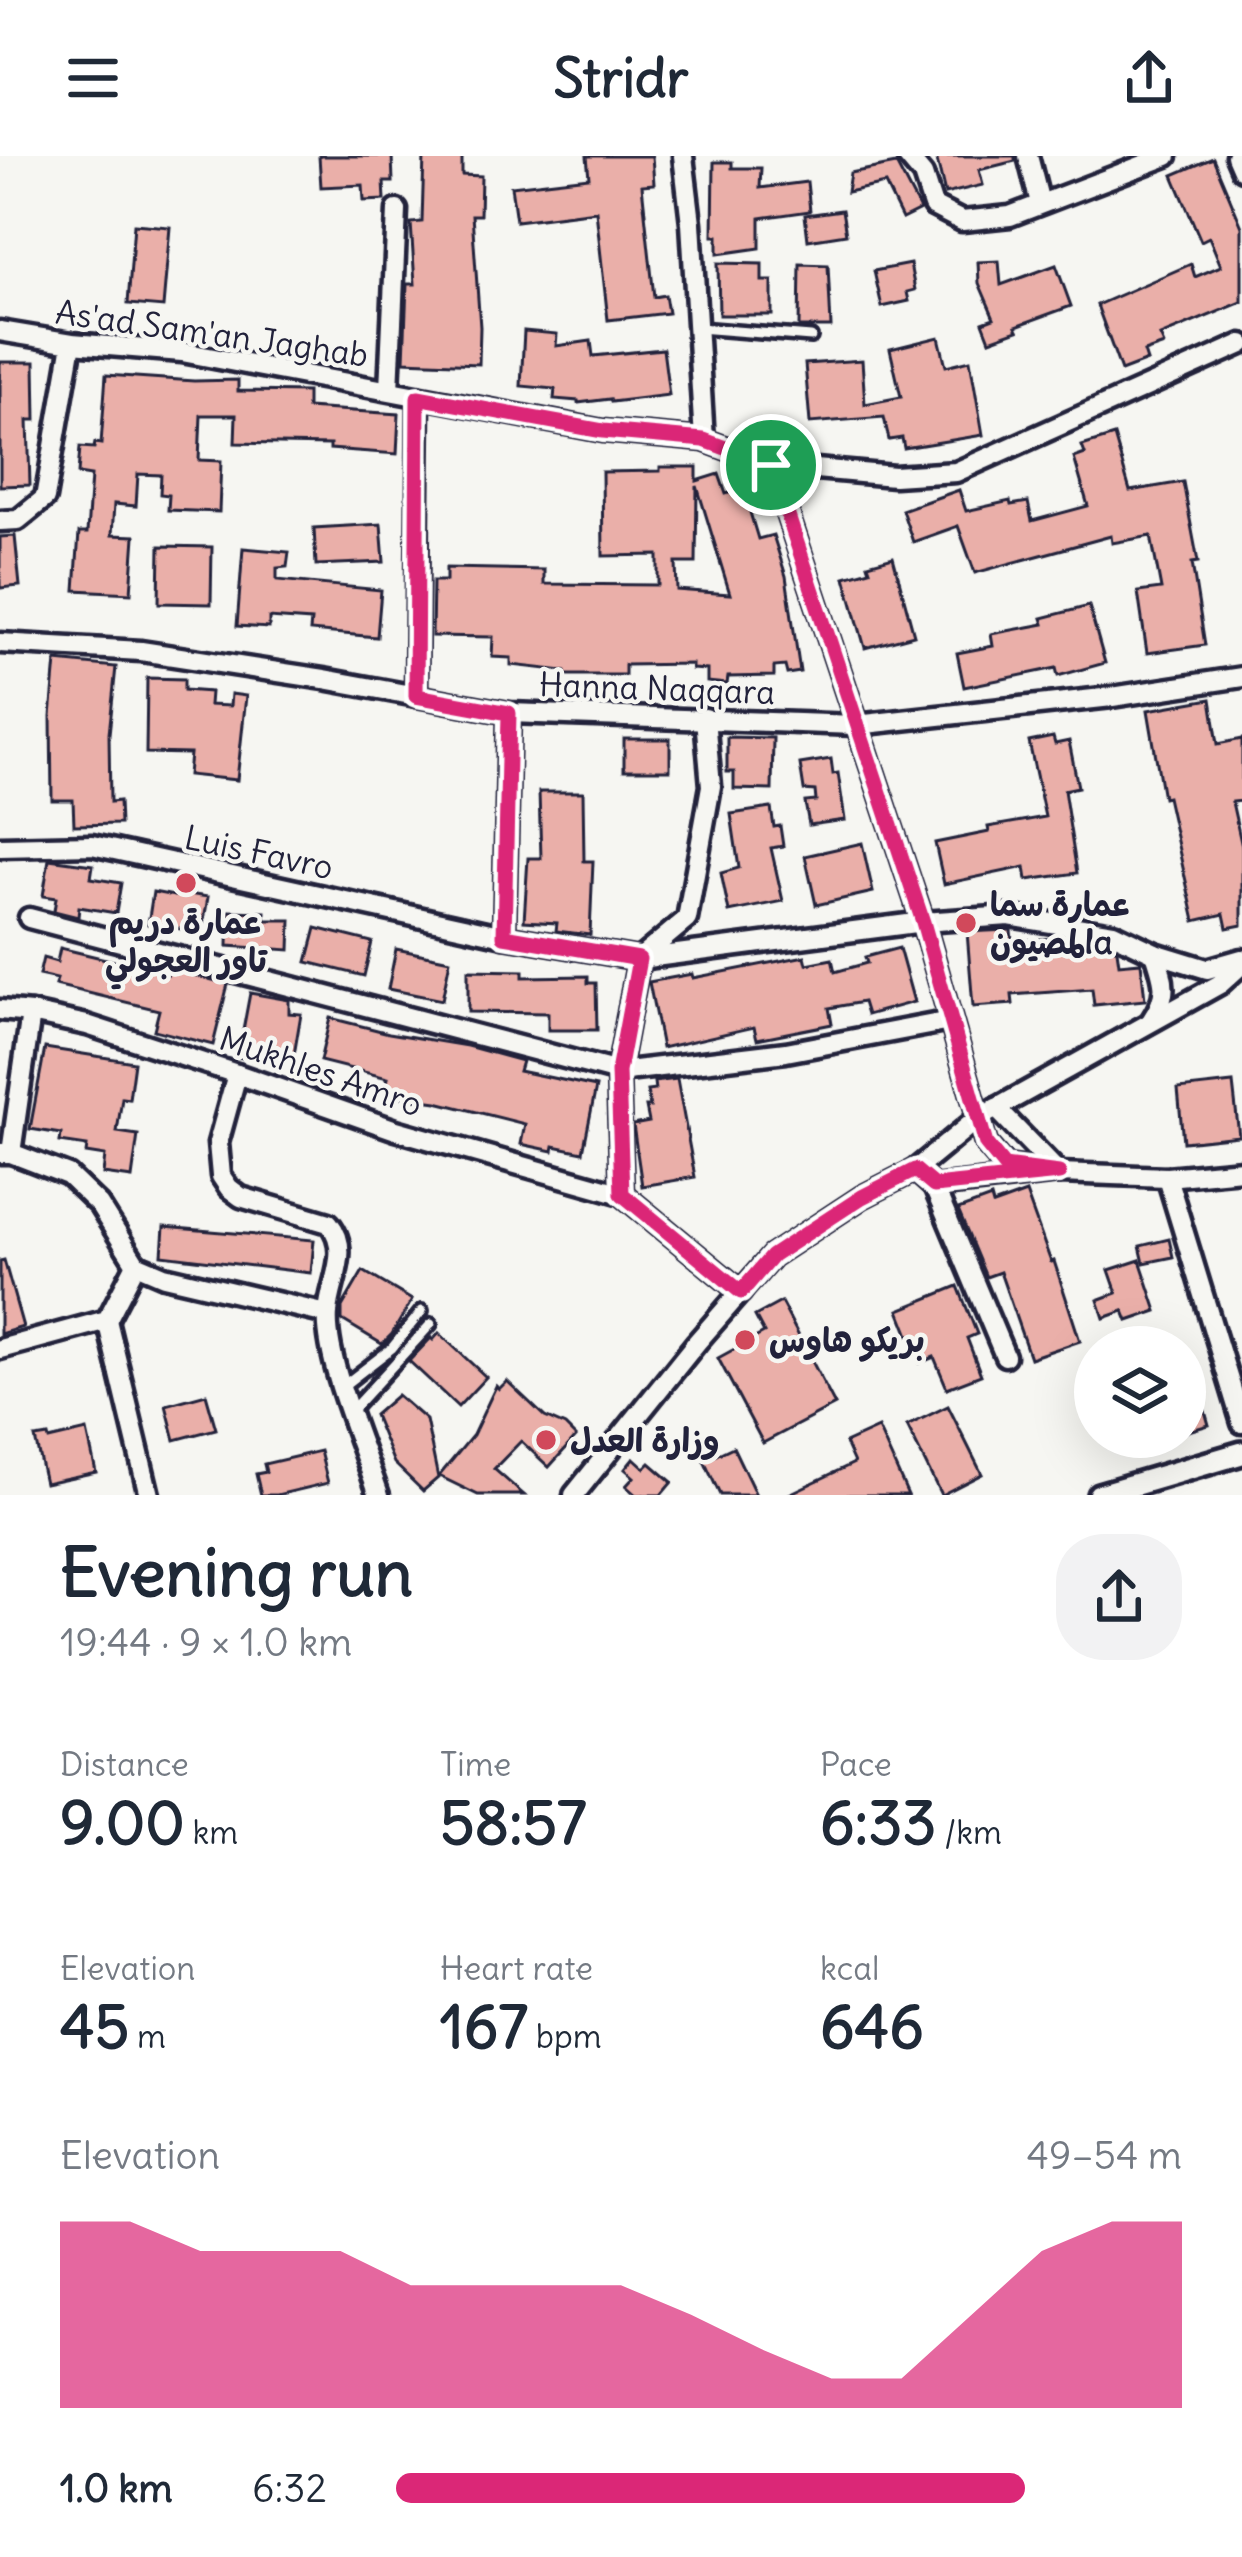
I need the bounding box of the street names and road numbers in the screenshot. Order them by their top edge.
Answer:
street label: As'ad Sam'an Jaghab [53,290,371,376]
street label: Hanna Naqqara [538,663,776,713]
street label: Luis Favro [181,816,337,888]
street label: Mukhles Amro [214,1017,428,1125]

